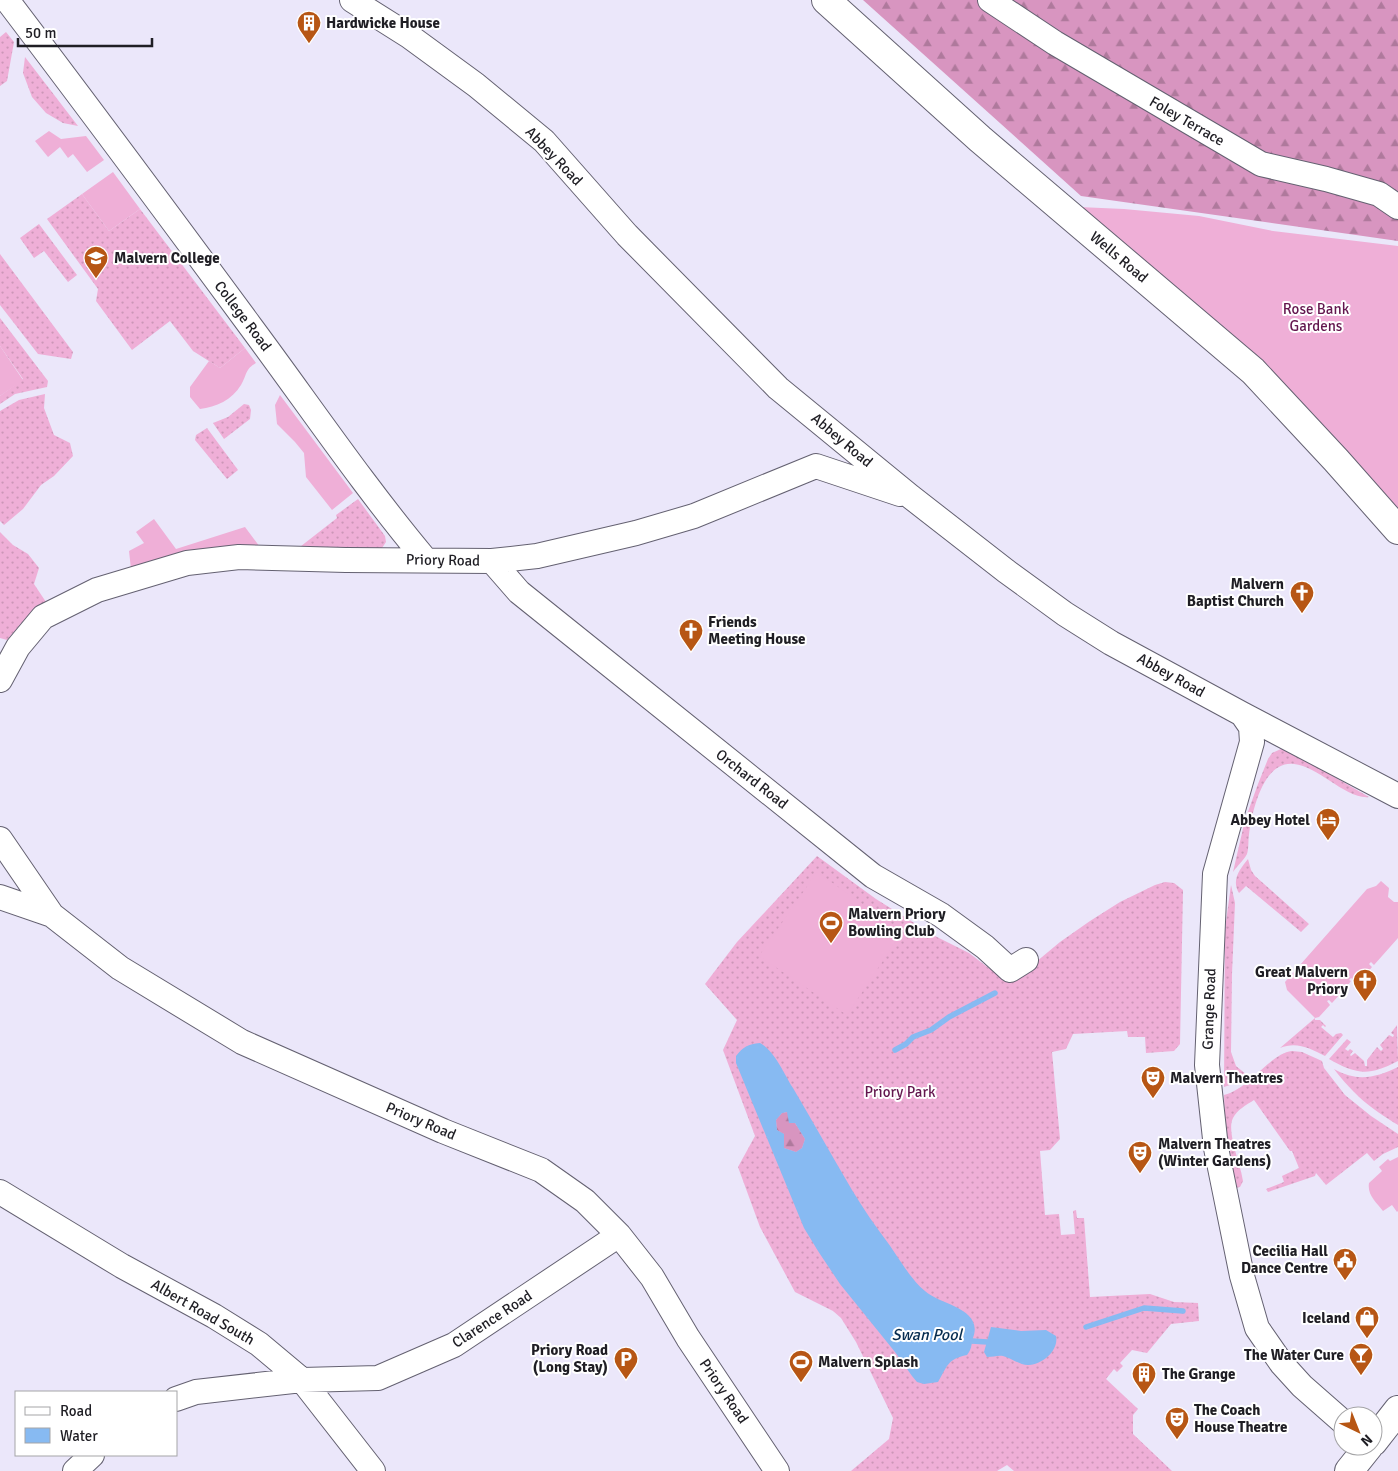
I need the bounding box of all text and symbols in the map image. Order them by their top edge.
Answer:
building icon: Hardwicke House [296,10,322,44]
place label: Hardwicke House [326,14,440,32]
scale bar [18,15,151,47]
text: 50 m [25,24,56,42]
street label: Foley Terrace [1146,92,1228,150]
street label: Abbey Road [522,123,586,189]
street label: Wells Road [1086,228,1152,287]
school or university icon: Malvern College [83,245,109,279]
place label: Malvern College [114,249,220,267]
street label: College Road [211,277,275,355]
park label: Rose Bank Gardens [1283,300,1350,335]
street label: Abbey Road [808,409,876,471]
street label: Priory Road [406,550,480,570]
place label: Malvern Baptist Church [1187,575,1284,610]
church icon: Malvern Baptist Church [1289,580,1315,614]
place label: Friends Meeting House [708,613,806,648]
church icon: Friends Meeting House [678,618,704,652]
street label: Abbey Road [1134,649,1208,701]
street label: Orchard Road [712,745,792,813]
hotel icon: Abbey Hotel [1315,807,1341,841]
place label: Abbey Hotel [1231,811,1310,829]
place label: Malvern Priory Bowling Club [848,905,946,940]
sports icon: Malvern Priory Bowling Club [818,910,844,944]
place label: Great Malvern Priory [1255,963,1349,998]
street label: Grange Road [1199,968,1219,1050]
church icon: Great Malvern Priory [1352,968,1378,1002]
theatre icon: Malvern Theatres [1140,1065,1166,1099]
place label: Malvern Theatres [1170,1069,1283,1087]
park label: Priory Park [865,1083,936,1101]
street label: Priory Road [383,1098,459,1144]
place label: Malvern Theatres (Winter Gardens) [1158,1135,1271,1170]
theatre icon: Malvern Theatres (Winter Gardens) [1127,1140,1153,1174]
place label: Cecilia Hall Dance Centre [1241,1242,1328,1277]
public building icon: Cecilia Hall Dance Centre [1332,1247,1358,1281]
street label: Albert Road South [148,1275,258,1349]
street label: Clarence Road [449,1286,535,1352]
shop icon: Iceland [1354,1305,1380,1339]
place label: Iceland [1302,1309,1350,1327]
water label: Swan Pool [892,1325,963,1345]
place label: Priory Road (Long Stay) [531,1341,608,1376]
bar icon: The Water Cure [1348,1342,1374,1376]
parking icon: Priory Road (Long Stay) [613,1346,639,1380]
place label: The Water Cure [1244,1346,1344,1364]
sports icon: Malvern Splash [788,1349,814,1383]
place label: Malvern Splash [818,1353,918,1371]
street label: Priory Road [696,1355,752,1427]
building icon: The Grange [1131,1361,1157,1395]
place label: The Grange [1162,1365,1236,1383]
legend [15,1391,178,1456]
place label: The Coach House Theatre [1194,1401,1287,1436]
text: Road [60,1402,92,1420]
theatre icon: The Coach House Theatre [1164,1406,1190,1440]
north arrow [1333,1406,1383,1456]
text: Water [60,1427,98,1445]
text: N [1357,1431,1376,1450]

